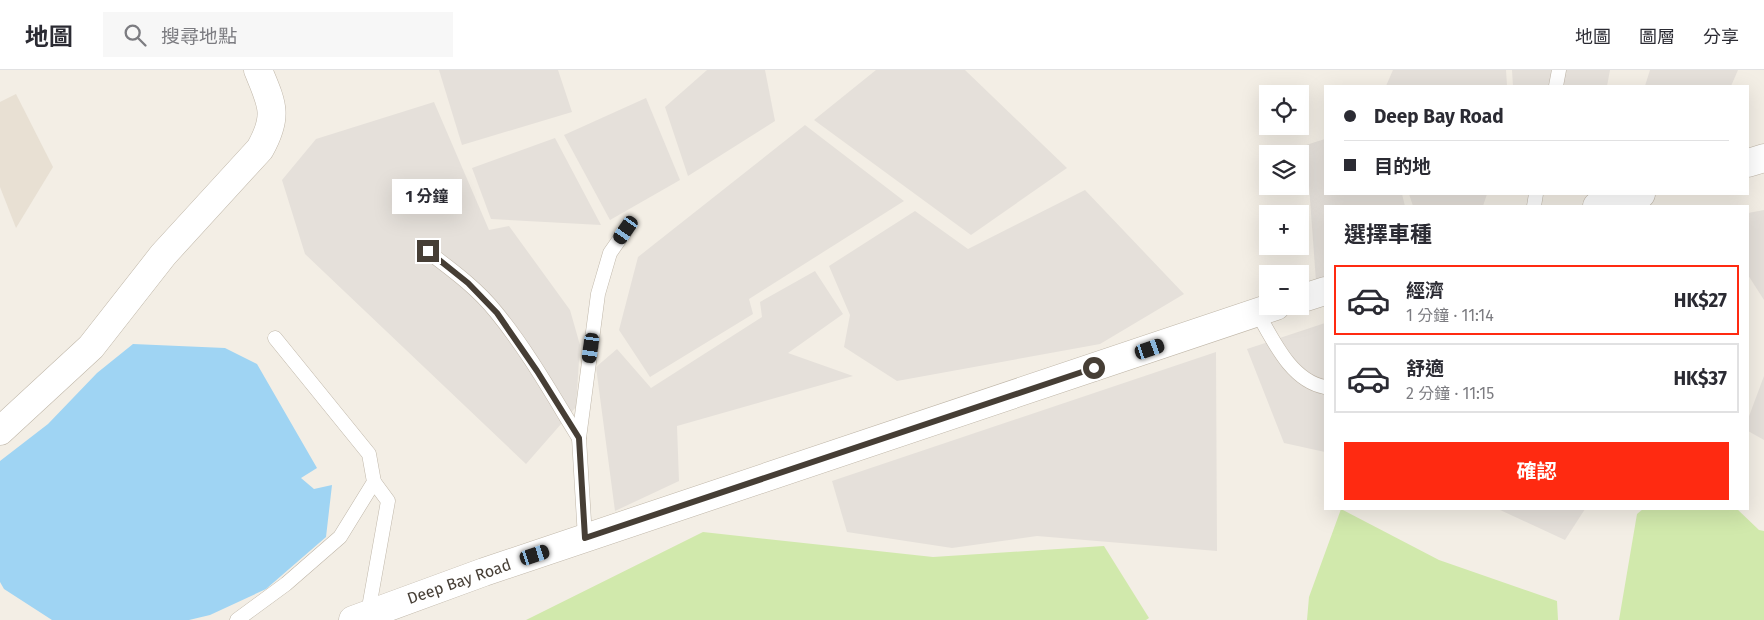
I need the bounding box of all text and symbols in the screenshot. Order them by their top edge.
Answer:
search box [103,12,453,57]
icon: search [121,21,149,49]
text: 地圖 [25,23,73,51]
text: 搜尋地點 [161,25,237,48]
text: 地圖 [1575,26,1611,48]
text: 圖層 [1639,26,1675,48]
text: 分享 [1703,26,1739,48]
map controls [1259,85,1309,315]
button: locate [1259,85,1309,135]
text: Deep Bay Road [1374,105,1504,128]
button: layers [1259,145,1309,195]
text: 目的地 [1374,155,1431,178]
callout: 1 分鐘 [393,179,463,214]
text: 1 分鐘 [405,187,449,206]
button: + [1259,205,1309,255]
car [611,213,640,247]
text: 選擇車種 [1344,221,1432,248]
route end [417,240,439,262]
button: − [1259,265,1309,315]
icon: car [1346,278,1391,323]
text: 經濟 [1406,279,1444,302]
text: HK$27 [1674,289,1727,312]
text: 1 分鐘 · 11:14 [1406,306,1494,325]
car [581,332,600,364]
car [1133,337,1166,361]
icon: car [1346,356,1391,401]
route start [1083,357,1105,379]
text: 舒適 [1406,357,1444,380]
text: HK$37 [1673,367,1727,390]
text: 2 分鐘 · 11:15 [1406,384,1494,403]
button: 確認 [1344,442,1729,500]
car [518,543,551,567]
street label: Deep Bay Road [405,555,514,608]

